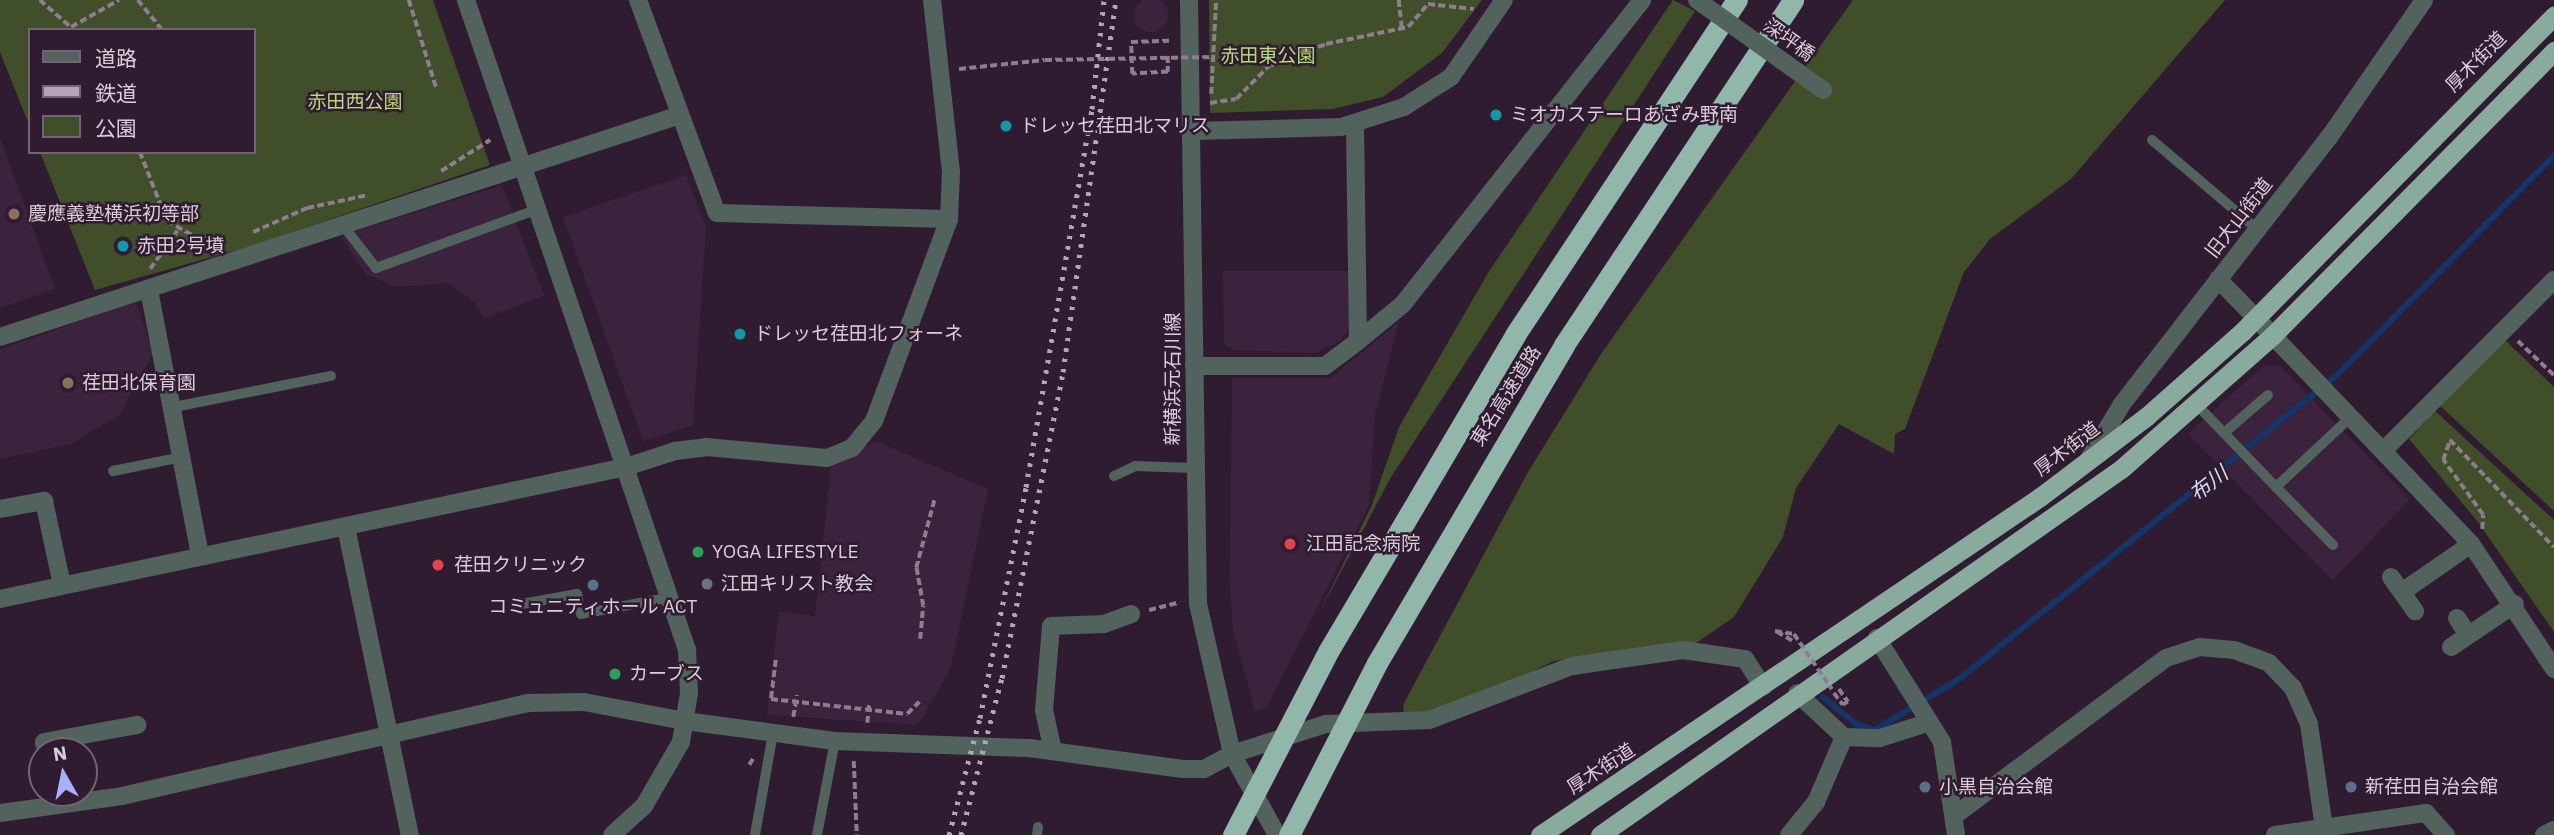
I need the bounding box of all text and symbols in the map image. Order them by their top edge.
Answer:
street label: 深坪橋 [1759,14,1819,66]
street label: 厚木街道 [2441,27,2511,97]
legend [28,28,256,154]
text: 道路 [95,44,137,72]
park label: 赤田東公園 [1221,45,1315,67]
text: 鉄道 [95,79,137,107]
park label: 赤田西公園 [308,91,402,113]
place label: ミオカステーロあざみ野南 [1510,104,1738,126]
marker: ミオカステーロあざみ野南 [1488,107,1504,123]
text: 公園 [95,114,137,142]
place label: ドレッセ荏田北マリス [1020,115,1210,137]
marker: ドレッセ荏田北マリス [998,118,1014,134]
street label: 旧大山街道 [2201,174,2277,262]
place label: 慶應義塾横浜初等部 [28,203,199,225]
marker: 慶應義塾横浜初等部 [6,206,22,222]
place label: 赤田2号墳 [137,235,224,257]
marker: 赤田2号墳 [115,238,131,254]
street label: 新横浜元石川線 [1162,313,1184,445]
place label: ドレッセ荏田北フォーネ [754,323,963,345]
marker: ドレッセ荏田北フォーネ [732,326,748,342]
street label: 東名高速道路 [1466,342,1546,450]
place label: 荏田北保育園 [82,372,196,394]
marker: 荏田北保育園 [60,375,76,391]
street label: 厚木街道 [2030,417,2104,481]
water label: 布川 [2184,460,2232,506]
place label: 江田記念病院 [1306,533,1420,555]
marker: 江田記念病院 [1280,534,1300,554]
place label: YOGA LIFESTYLE [712,541,858,563]
marker: YOGA LIFESTYLE [690,544,706,560]
place label: 荏田クリニック [454,554,587,576]
marker: 荏田クリニック [428,555,448,575]
place label: 江田キリスト教会 [721,573,873,595]
marker: 江田キリスト教会 [699,576,715,592]
marker: コミュニティホール ACT [585,577,601,593]
place label: コミュニティホール ACT [488,596,698,618]
place label: カーブス [629,663,705,685]
marker: カーブス [607,666,623,682]
north arrow [28,737,98,807]
street label: 厚木街道 [1563,739,1639,799]
text: N [51,740,69,766]
place label: 小黒自治会館 [1939,776,2053,798]
place label: 新荏田自治会館 [2365,776,2498,798]
marker: 小黒自治会館 [1917,779,1933,795]
marker: 新荏田自治会館 [2343,779,2359,795]

